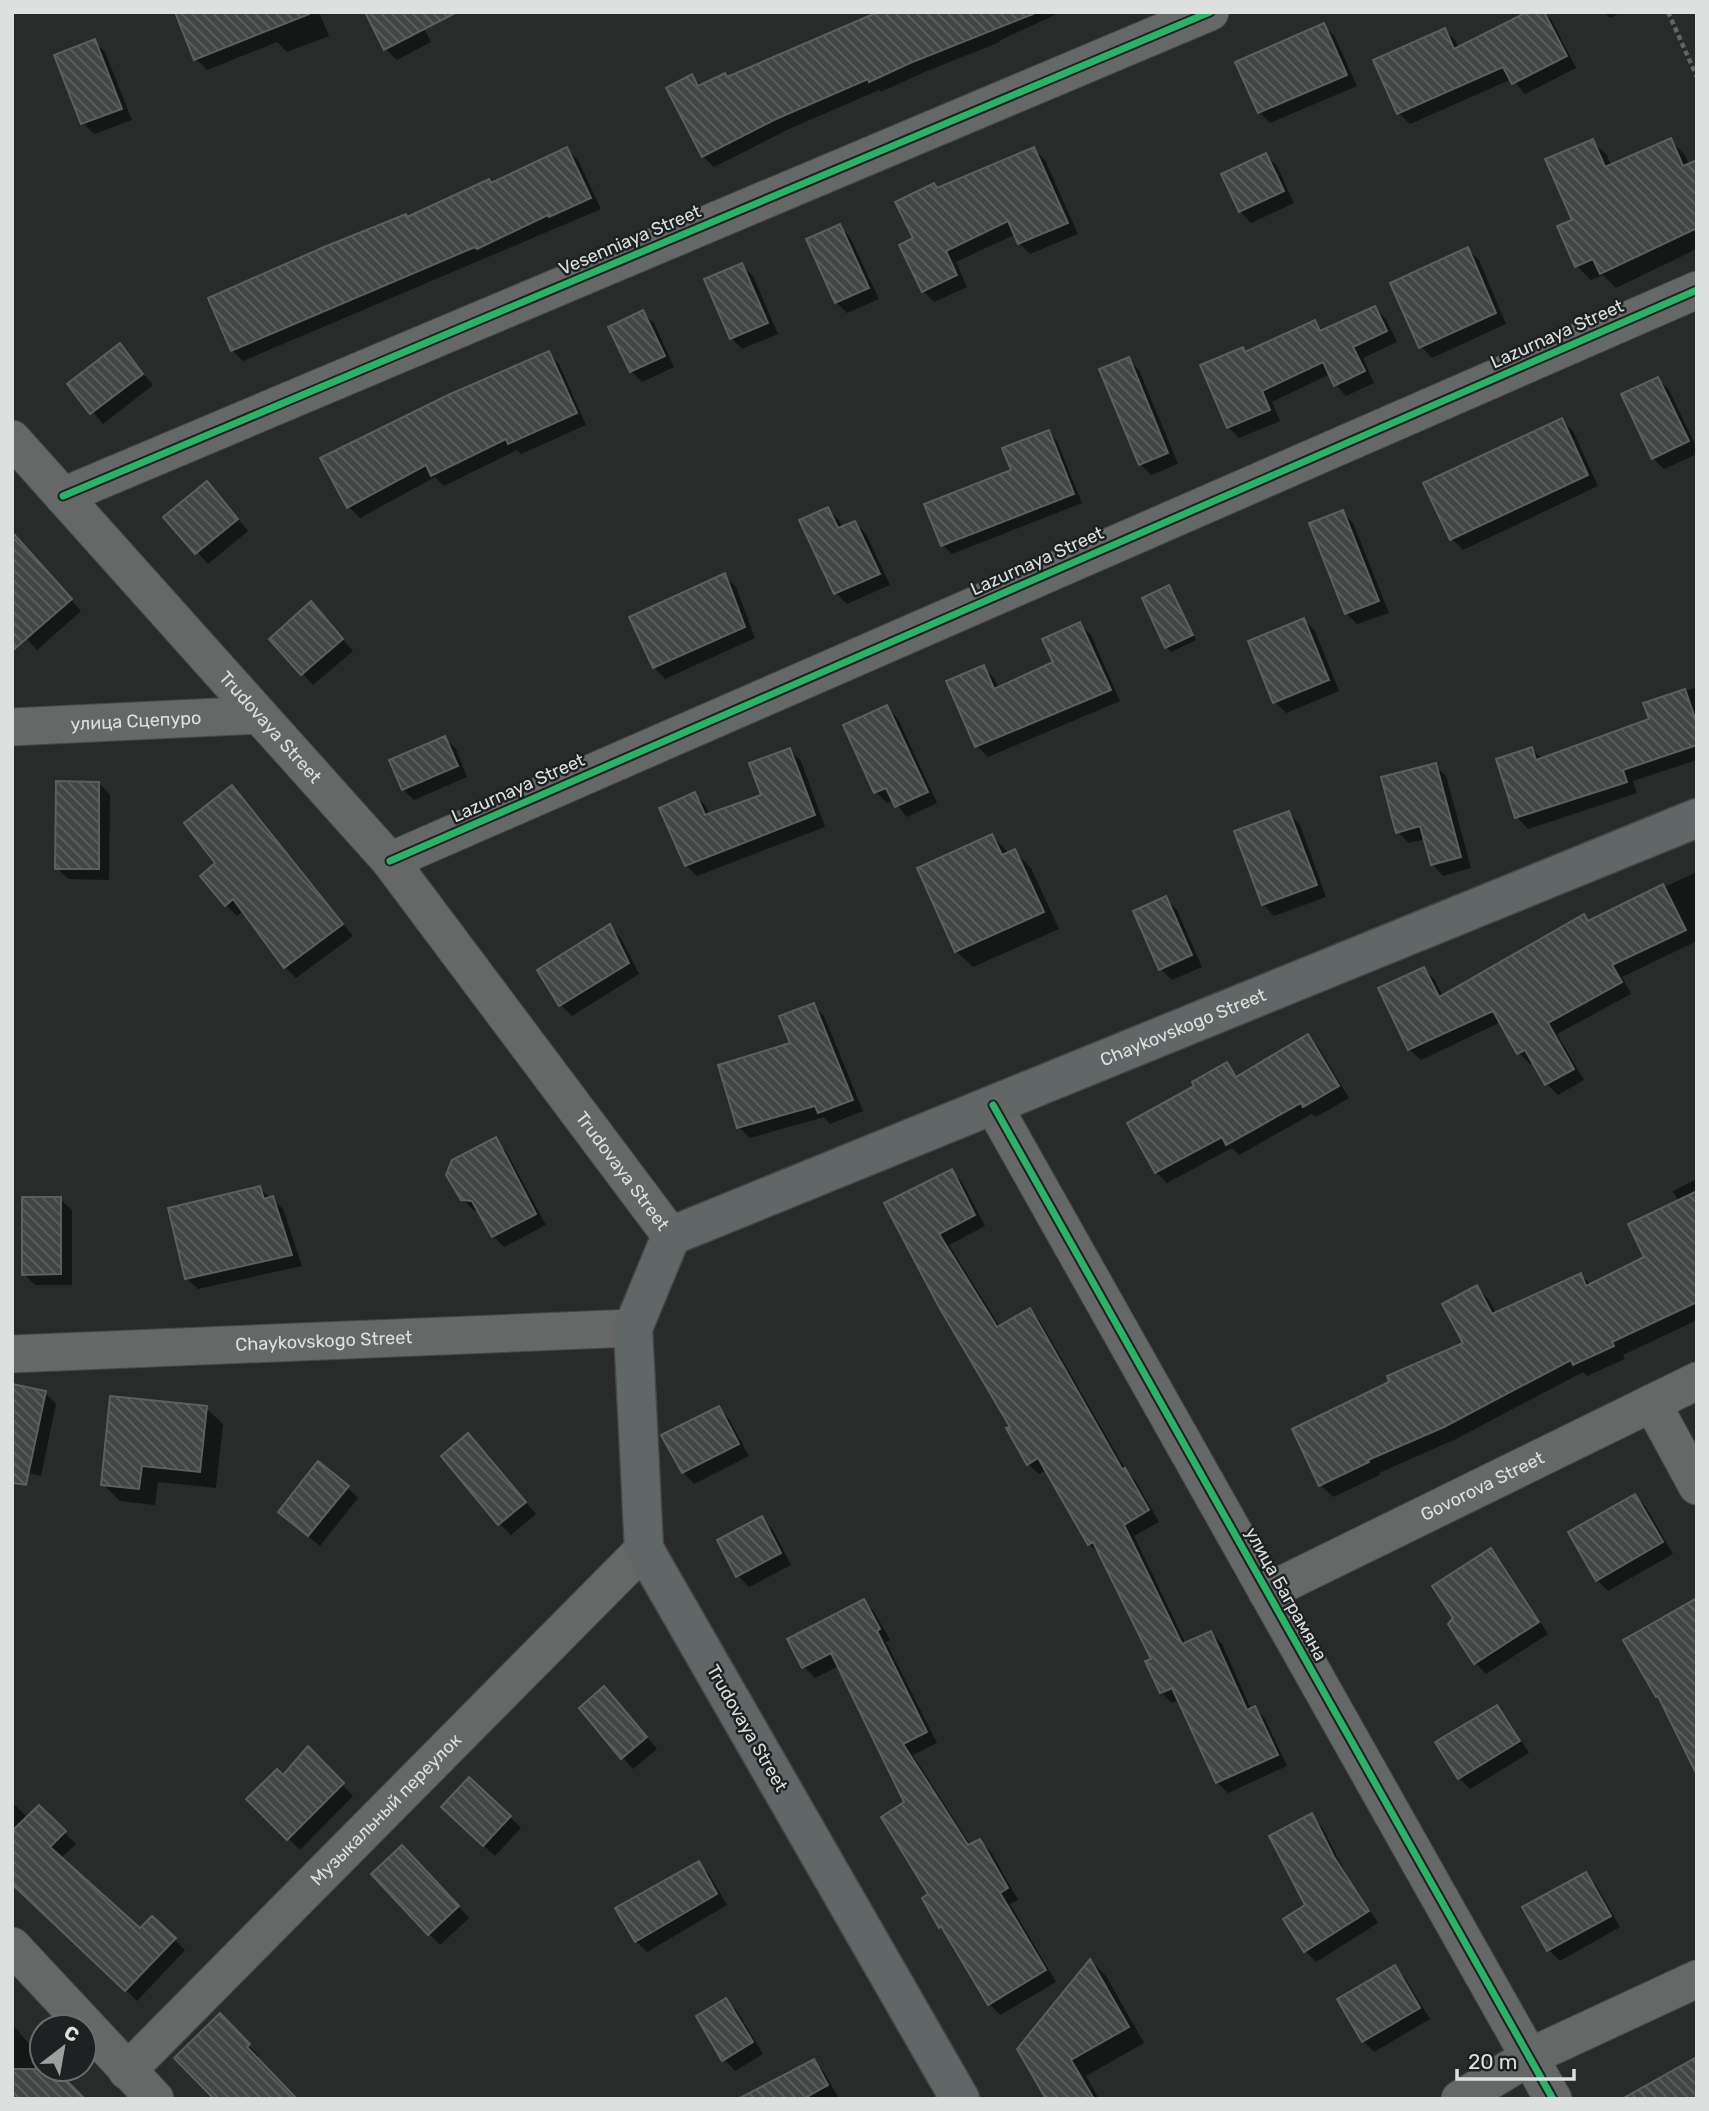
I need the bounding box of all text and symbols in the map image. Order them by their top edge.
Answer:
street label: Vesenniaya Street [556,200,704,280]
street label: Lazurnaya Street [1487,295,1627,373]
street label: Lazurnaya Street [967,522,1107,600]
street label: Trudovaya Street [214,667,326,788]
street label: улица Сцепуро [70,707,202,735]
street label: Lazurnaya Street [448,749,588,827]
street label: Chaykovskogo Street [1097,984,1269,1071]
street label: Trudovaya Street [571,1107,674,1235]
street label: Chaykovskogo Street [235,1326,413,1356]
street label: Govorova Street [1417,1447,1548,1526]
street label: улица Баграмяна [1240,1523,1332,1665]
street label: Trudovaya Street [702,1661,792,1795]
street label: Музыкальный переулок [306,1729,466,1890]
north arrow [28,2013,98,2083]
text: С [60,2021,83,2047]
scale bar [1457,2038,1574,2082]
text: 20 m [1468,2049,1517,2074]

